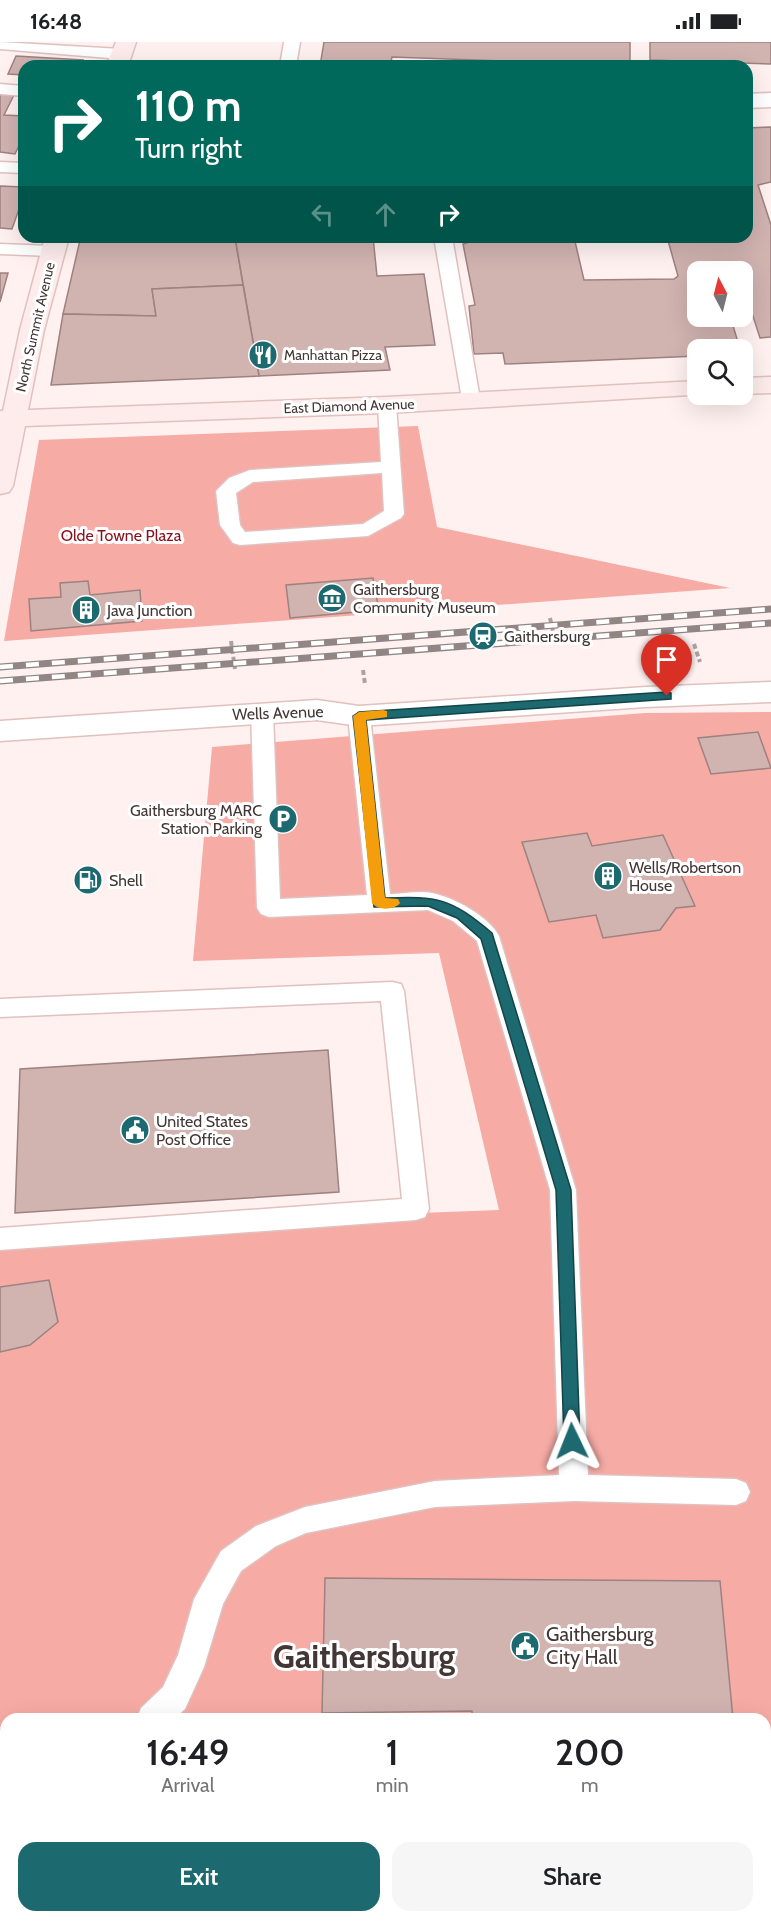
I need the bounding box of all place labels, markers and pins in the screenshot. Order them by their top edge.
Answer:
restaurant icon: Manhattan Pizza [247,339,279,371]
place label: Manhattan Pizza [284,346,382,364]
place label: Gaithersburg Community Museum [353,580,496,617]
museum icon: Gaithersburg Community Museum [316,582,348,614]
building icon: Java Junction [70,594,102,626]
place label: Java Junction [106,601,192,620]
station icon: Gaithersburg [467,620,499,652]
place label: Gaithersburg [504,627,591,646]
pin [641,634,692,696]
place label: Gaithersburg MARC Station Parking [130,801,263,838]
parking icon: Gaithersburg MARC Station Parking [267,803,299,835]
place label: Wells/Robertson House [629,858,741,895]
building icon: Wells/Robertson House [592,860,624,892]
fuel station icon: Shell [72,864,104,896]
place label: Shell [109,871,143,890]
place label: United States Post Office [156,1112,248,1149]
public building icon: United States Post Office [119,1114,151,1146]
place label: Gaithersburg City Hall [546,1622,654,1669]
public building icon: Gaithersburg City Hall [509,1630,541,1662]

